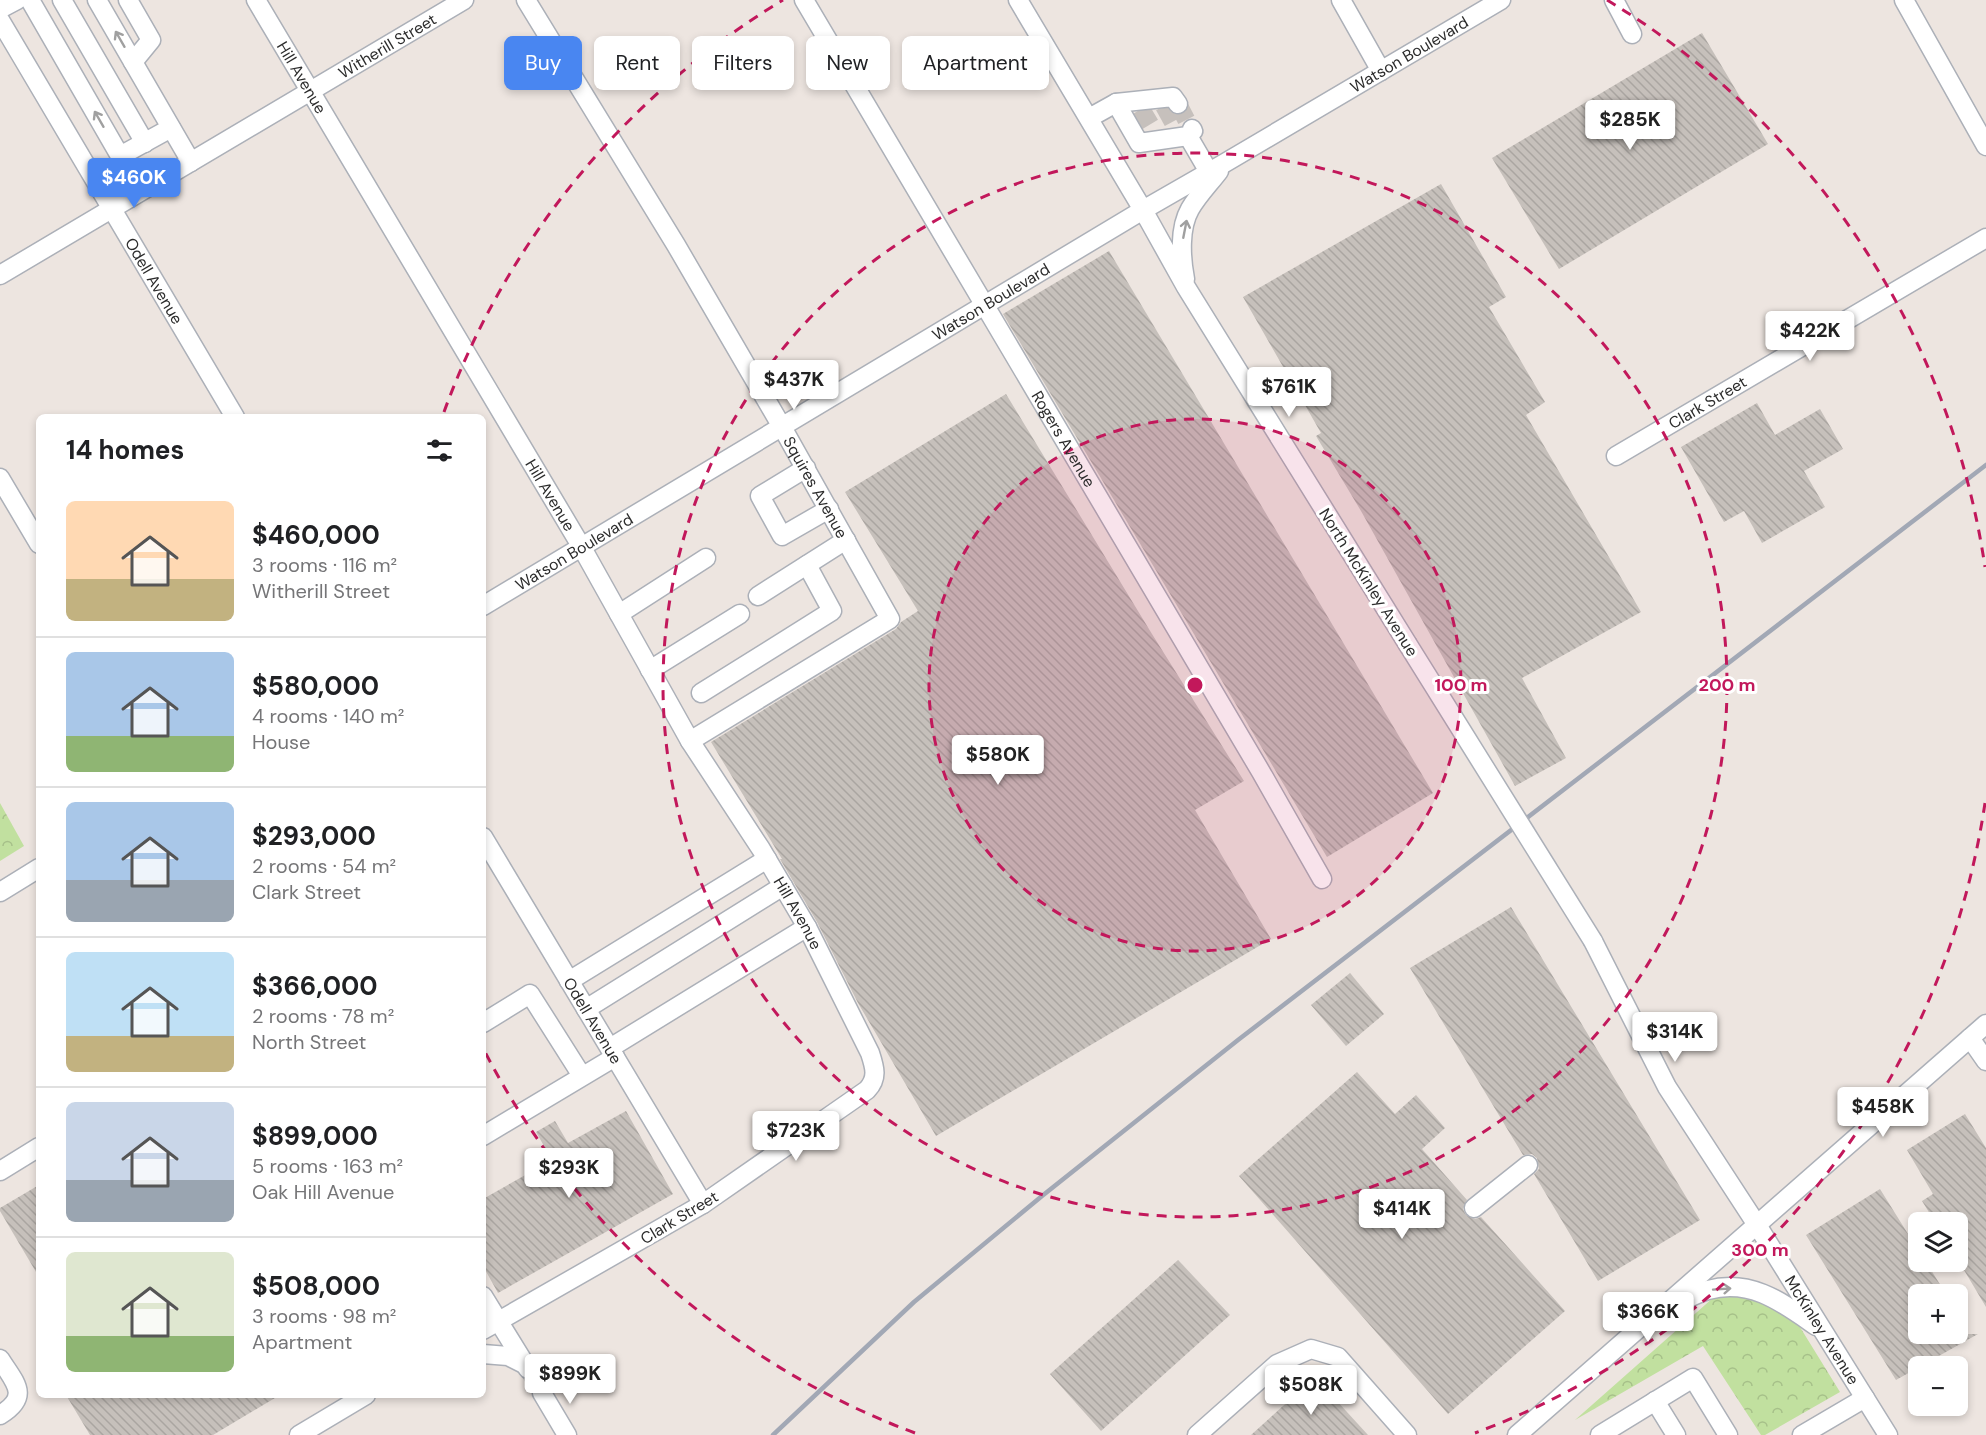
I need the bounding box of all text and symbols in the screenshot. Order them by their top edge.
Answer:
street label: Witherill Street [334,9,440,83]
street label: Watson Boulevard [1346,12,1472,98]
one-way arrow [114,31,126,48]
chip: Buy [504,36,582,90]
chip: Rent [594,36,680,90]
chip: Filters [692,36,794,90]
chip: New [806,36,890,90]
chip: Apartment [902,36,1049,90]
street label: Hill Avenue [272,38,331,118]
pin: $285K [1588,100,1672,151]
text: $285K [1599,106,1661,132]
one-way arrow [93,111,105,128]
pin: $460K [92,158,176,209]
text: $460K [102,164,166,190]
one-way arrow [1180,220,1191,239]
street label: Odell Avenue [120,234,188,328]
street label: Watson Boulevard [928,258,1054,345]
pin: $422K [1768,311,1852,362]
text: $422K [1779,317,1841,343]
pin: $437K [752,360,836,411]
text: $437K [764,366,824,392]
pin: $761K [1247,367,1331,418]
street label: Clark Street [1665,371,1751,434]
text: $761K [1261,373,1317,399]
street label: Rogers Avenue [1027,387,1100,491]
text: 14 homes [66,433,184,467]
street label: Squires Avenue [778,433,852,542]
icon: filters [423,434,456,467]
street label: Hill Avenue [521,455,580,535]
street label: North McKinley Avenue [1314,504,1423,660]
street label: Watson Boulevard [511,509,637,595]
text: $460,000 [252,518,380,552]
icon: home [114,525,186,597]
text: 3 rooms · 116 m² [252,552,397,578]
text: Witherill Street [252,578,390,604]
text: $580,000 [252,669,379,703]
text: 100 m [1434,673,1488,697]
text: 200 m [1699,673,1755,697]
centre of rings [1185,675,1205,695]
icon: home [114,676,186,748]
text: 4 rooms · 140 m² [252,703,404,729]
text: House [252,729,310,755]
pin: $580K [956,735,1040,786]
text: $580K [966,741,1030,767]
text: $293,000 [252,819,376,853]
icon: home [114,826,186,898]
text: 2 rooms · 54 m² [252,853,396,879]
street label: Hill Avenue [769,873,827,953]
text: Clark Street [252,879,361,905]
text: $366,000 [252,969,378,1003]
street label: Odell Avenue [559,974,627,1068]
icon: home [114,976,186,1048]
text: 2 rooms · 78 m² [252,1003,394,1029]
pin: $314K [1633,1012,1717,1063]
text: $314K [1646,1018,1704,1044]
text: North Street [252,1029,366,1055]
pin: $458K [1841,1087,1925,1138]
text: $458K [1851,1093,1915,1119]
pin: $723K [754,1111,838,1162]
text: $723K [766,1117,826,1143]
text: $899,000 [252,1119,378,1153]
icon: home [114,1126,186,1198]
pin: $293K [527,1148,611,1199]
text: 5 rooms · 163 m² [252,1153,403,1179]
text: $293K [538,1154,600,1180]
text: Oak Hill Avenue [252,1179,394,1205]
street label: Clark Street [636,1186,722,1249]
pin: $414K [1360,1189,1444,1240]
text: $414K [1373,1195,1431,1221]
map controls [1908,1212,1968,1416]
button: layers [1908,1212,1968,1272]
text: 300 m [1731,1238,1789,1262]
text: $508,000 [252,1269,380,1303]
street label: McKinley Avenue [1780,1272,1864,1389]
icon: home [114,1276,186,1348]
one-way arrow [1711,1283,1731,1294]
button: + [1908,1284,1968,1344]
pin: $366K [1606,1292,1690,1343]
text: $366K [1617,1298,1679,1324]
text: 3 rooms · 98 m² [252,1303,396,1329]
text: Apartment [252,1329,352,1355]
pin: $899K [528,1354,612,1405]
button: − [1908,1356,1968,1416]
text: $899K [539,1360,601,1386]
pin: $508K [1269,1365,1353,1416]
text: $508K [1279,1371,1343,1397]

